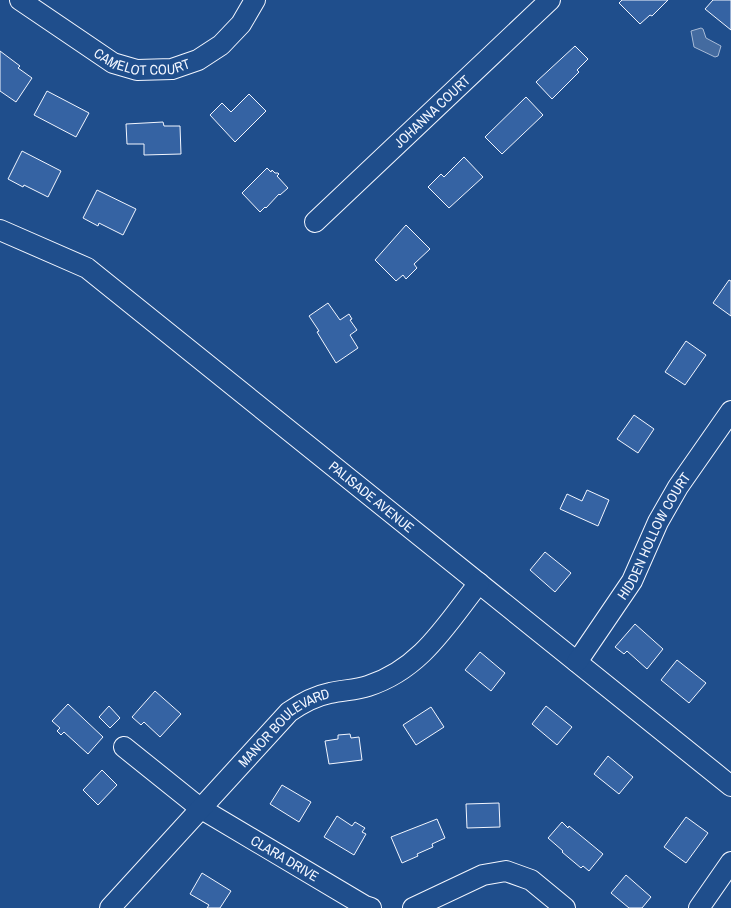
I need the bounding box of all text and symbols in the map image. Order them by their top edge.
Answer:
street label: CAMELOT COURT [91,44,192,79]
street label: JOHANNA COURT [390,71,474,152]
street label: PALISADE AVENUE [325,457,418,537]
street label: HIDDEN HOLLOW COURT [613,469,694,603]
street label: MANOR BOULEVARD [234,684,331,771]
street label: CLARA DRIVE [247,831,322,885]

